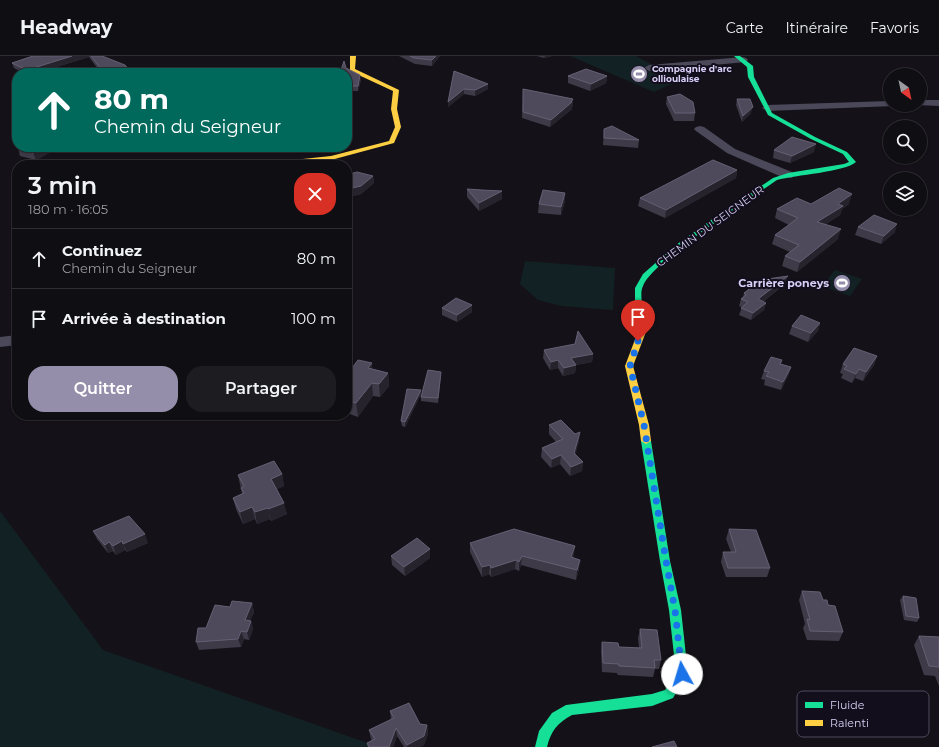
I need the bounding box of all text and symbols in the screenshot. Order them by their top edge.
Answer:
text: Headway [20,16,112,39]
text: Carte [726,19,763,37]
text: Itinéraire [785,19,848,37]
text: Favoris [870,19,919,37]
place label: Compagnie d'arc ollioulaise [652,63,733,84]
sports icon: Compagnie d'arc ollioulaise [629,64,649,84]
north arrow [883,68,927,112]
map controls [883,68,927,216]
text: 80 m [94,82,169,116]
icon: ahead [28,84,80,136]
text: Chemin du Seigneur [94,116,281,138]
button: search [883,120,927,164]
text: 3 min [28,171,97,200]
button: layers [883,172,927,216]
button: close [294,173,336,215]
street label: CHEMIN DU SEIGNEUR [654,182,766,270]
text: 180 m · 16:05 [28,201,108,217]
text: Continuez [62,241,142,260]
icon: ahead [28,248,50,270]
text: 80 m [297,249,336,268]
text: Chemin du Seigneur [62,260,197,276]
sports icon: Carrière poneys [832,273,852,293]
place label: Carrière poneys [738,276,829,290]
pin [621,300,655,341]
icon: arrive [627,306,649,328]
icon: arrive [28,308,50,330]
text: Arrivée à destination [62,309,226,328]
text: 100 m [291,309,336,328]
button: Quitter [28,366,178,412]
button: Partager [186,366,336,412]
position arrow [661,653,703,695]
legend [797,691,929,737]
text: Fluide [830,698,865,712]
text: Ralenti [830,716,869,730]

